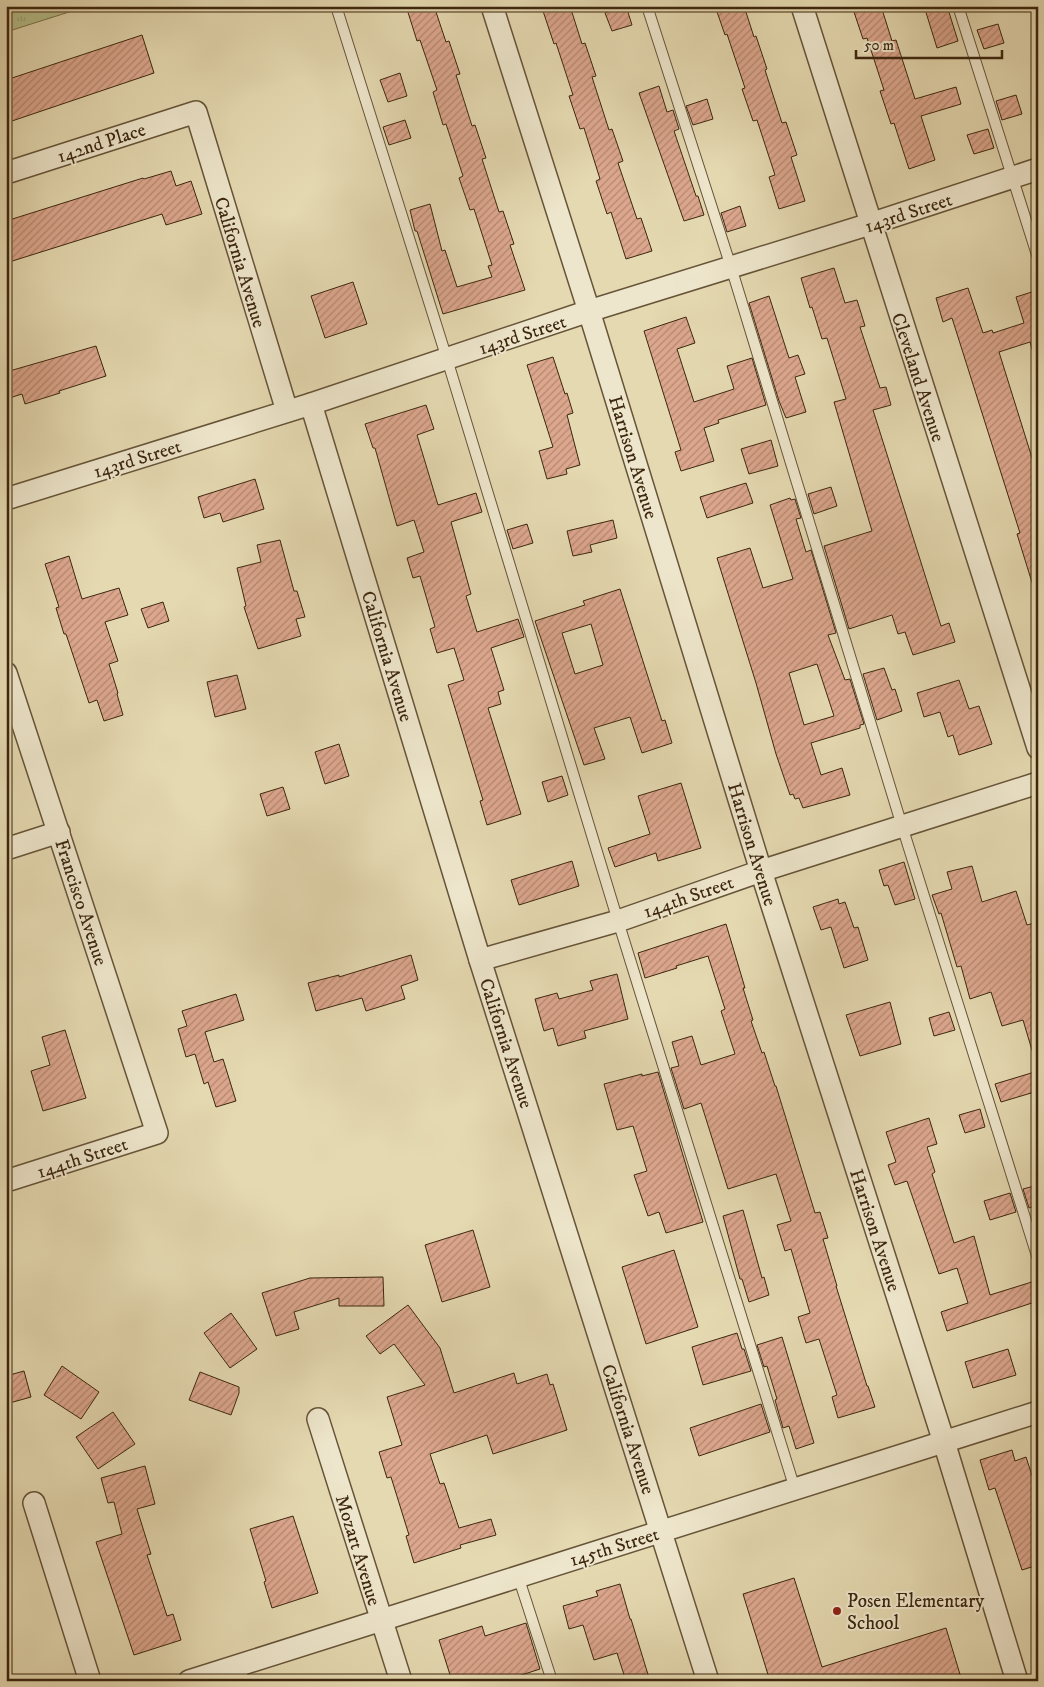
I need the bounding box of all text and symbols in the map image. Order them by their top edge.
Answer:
scale bar [856,28,1003,60]
text: 50 m [864,36,894,55]
street label: 142nd Place [54,118,149,168]
street label: 143rd Street [862,189,955,238]
street label: California Avenue [209,194,270,331]
street label: Cleveland Avenue [886,310,949,445]
street label: 143rd Street [476,311,569,360]
street label: Harrison Avenue [603,393,662,522]
street label: 143rd Street [91,435,184,484]
street label: California Avenue [356,588,417,725]
street label: Harrison Avenue [722,780,781,909]
street label: Francisco Avenue [49,836,112,969]
street label: 144th Street [640,871,737,924]
street label: California Avenue [474,976,537,1111]
street label: 144th Street [34,1133,131,1184]
street label: Harrison Avenue [844,1166,905,1295]
street label: California Avenue [596,1362,659,1497]
street label: Mozart Avenue [330,1492,385,1609]
street label: 145th Street [567,1523,662,1572]
place label: Posen Elementary School [847,1590,985,1635]
marker: Posen Elementary School [831,1605,843,1617]

